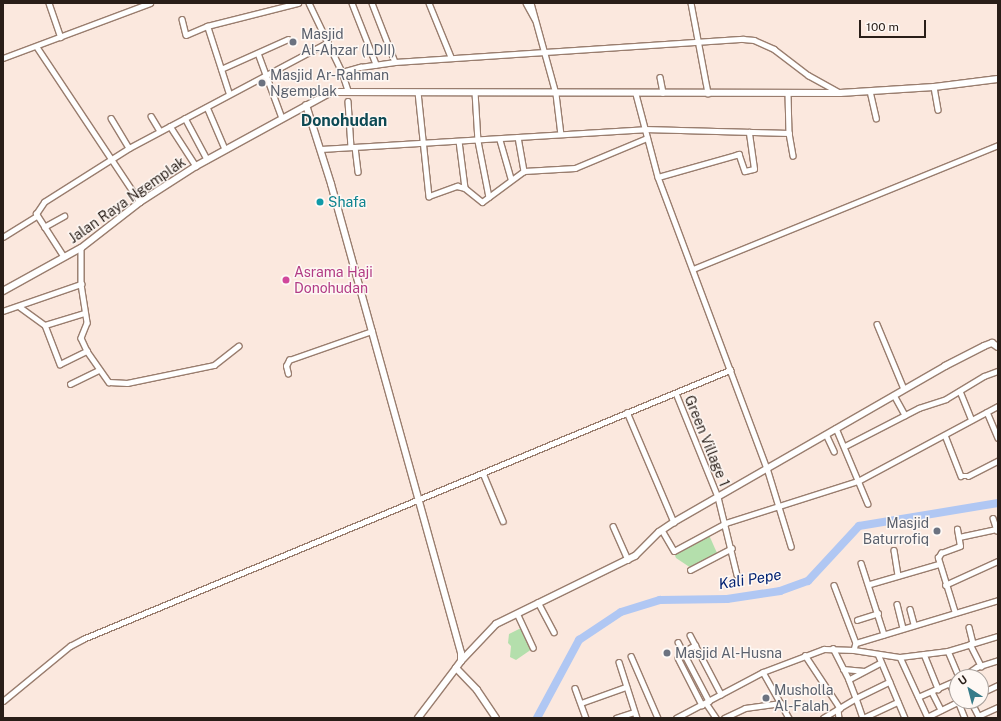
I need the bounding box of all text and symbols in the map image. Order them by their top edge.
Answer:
scale bar [861,12,928,38]
text: 100 m [866,20,899,34]
place label: Masjid Al-Ahzar (LDII) [301,26,396,58]
marker: Masjid Al-Ahzar (LDII) [288,37,298,47]
place label: Masjid Ar-Rahman Ngemplak [270,67,389,100]
marker: Masjid Ar-Rahman Ngemplak [257,78,267,88]
district label: Donohudan [301,111,387,131]
street label: Jalan Raya Ngemplak [65,153,189,247]
place label: Shafa [328,194,366,210]
marker: Shafa [315,197,325,207]
place label: Asrama Haji Donohudan [294,264,373,296]
marker: Asrama Haji Donohudan [281,275,291,285]
street label: Green Village 1 [681,393,733,489]
place label: Masjid Baturrofiq [863,515,929,548]
marker: Masjid Baturrofiq [932,526,942,536]
water label: Kali Pepe [717,565,783,593]
place label: Masjid Al-Husna [675,645,782,661]
marker: Masjid Al-Husna [662,648,672,658]
north arrow [949,669,989,709]
text: U [956,673,969,687]
place label: Musholla Al-Falah [774,682,834,714]
marker: Musholla Al-Falah [761,693,771,703]

